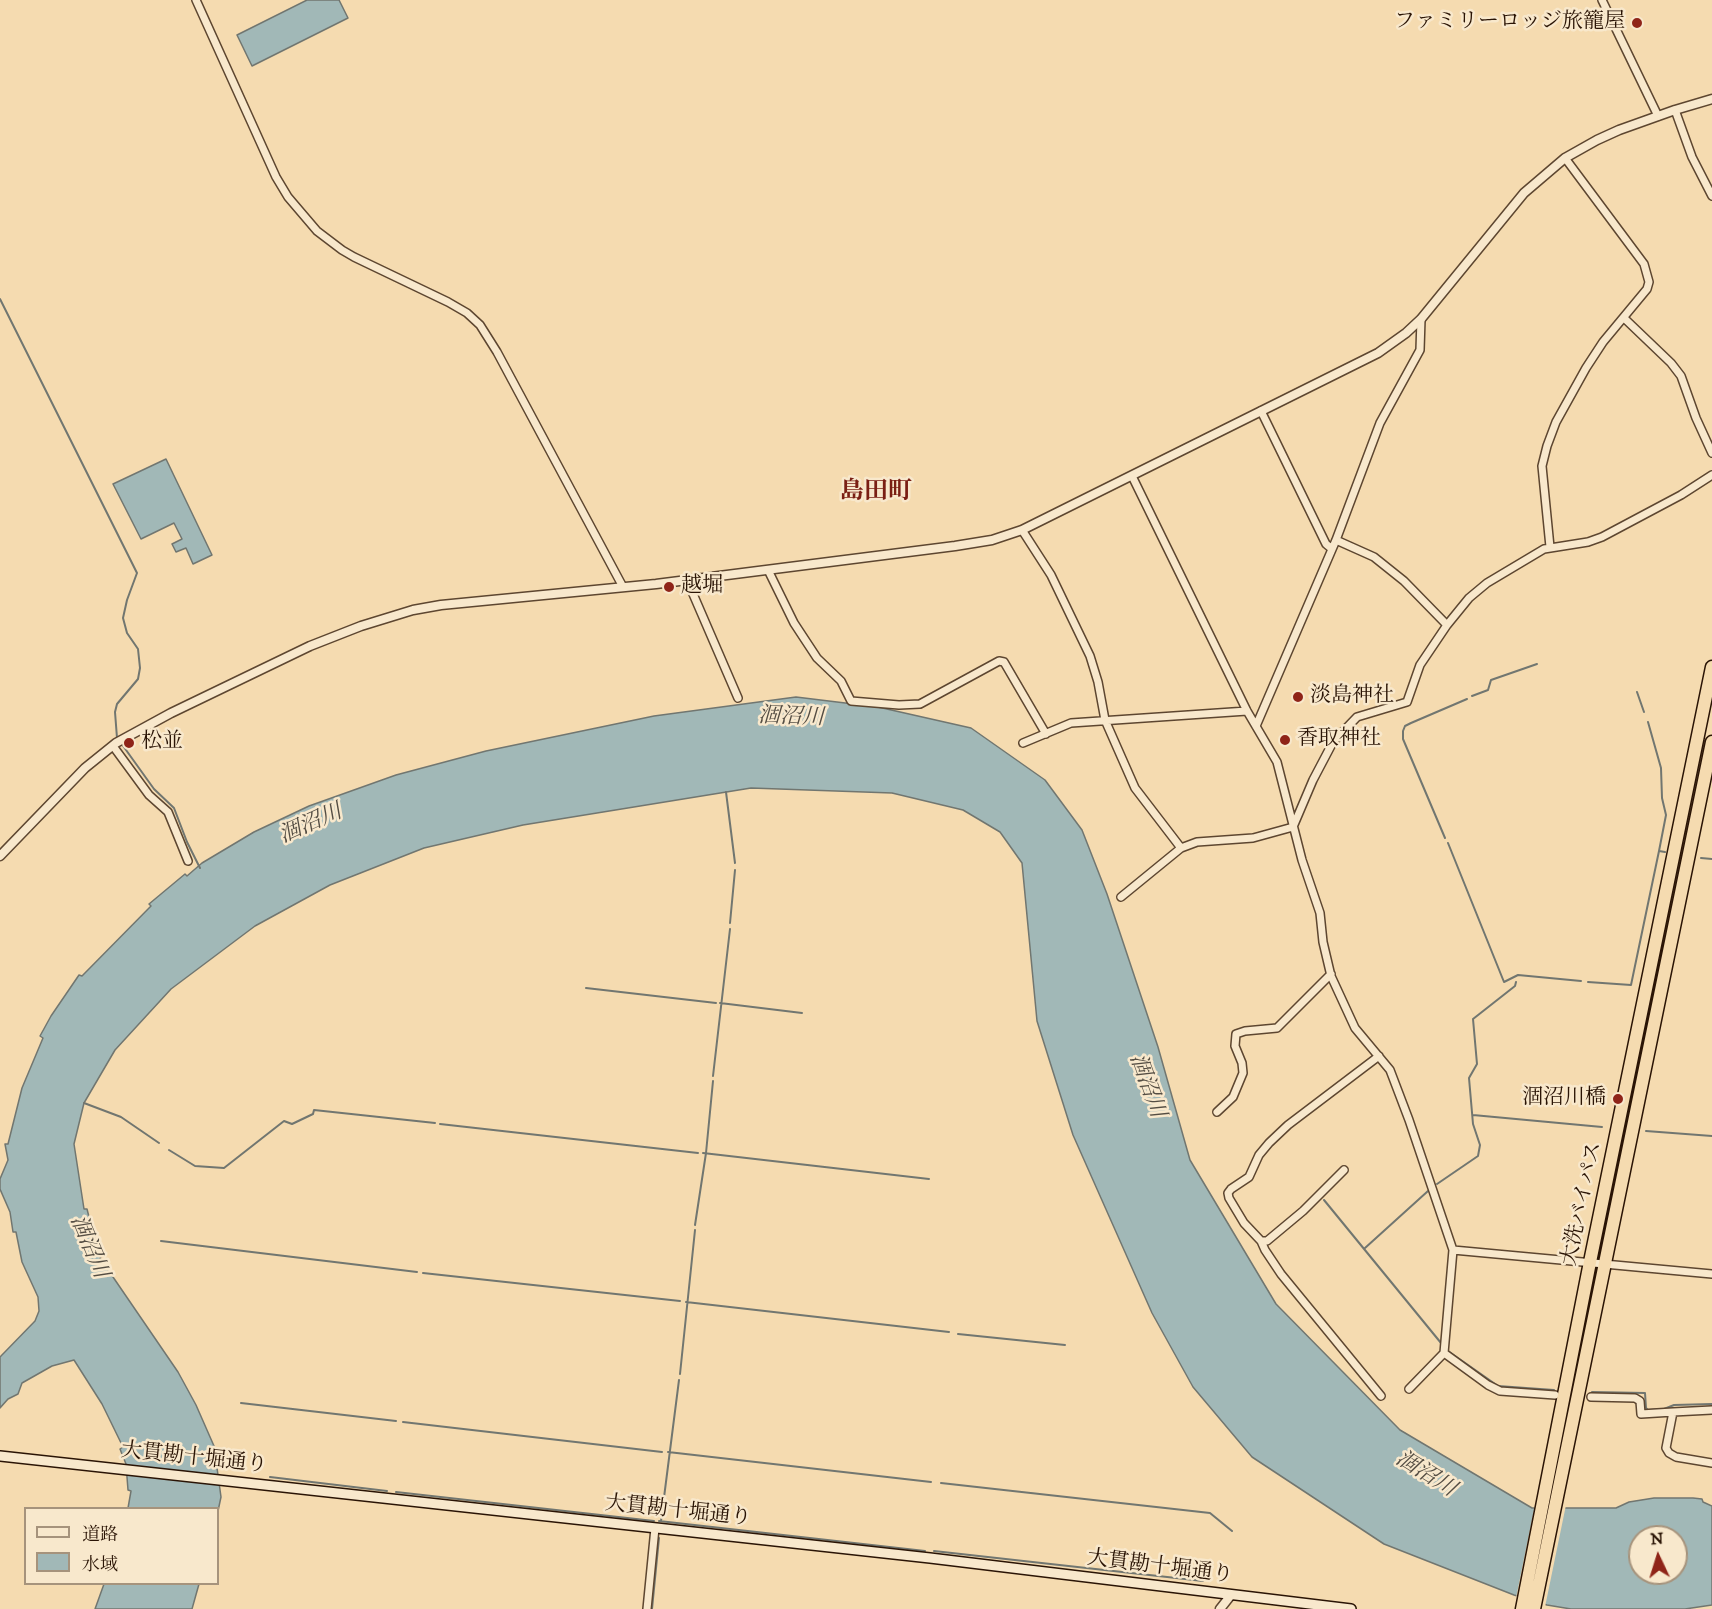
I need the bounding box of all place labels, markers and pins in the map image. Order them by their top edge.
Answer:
place label: ファミリーロッジ旅籠屋 [1394,10,1625,36]
marker: ファミリーロッジ旅籠屋 [1630,16,1644,30]
place label: 越堀 [681,574,723,600]
marker: 越堀 [662,580,676,594]
place label: 淡島神社 [1310,684,1394,710]
marker: 淡島神社 [1291,690,1305,704]
place label: 香取神社 [1297,727,1381,753]
place label: 松並 [141,730,183,756]
marker: 香取神社 [1278,733,1292,747]
marker: 松並 [122,736,136,750]
place label: 涸沼川橋 [1522,1086,1606,1112]
marker: 涸沼川橋 [1611,1092,1625,1106]

